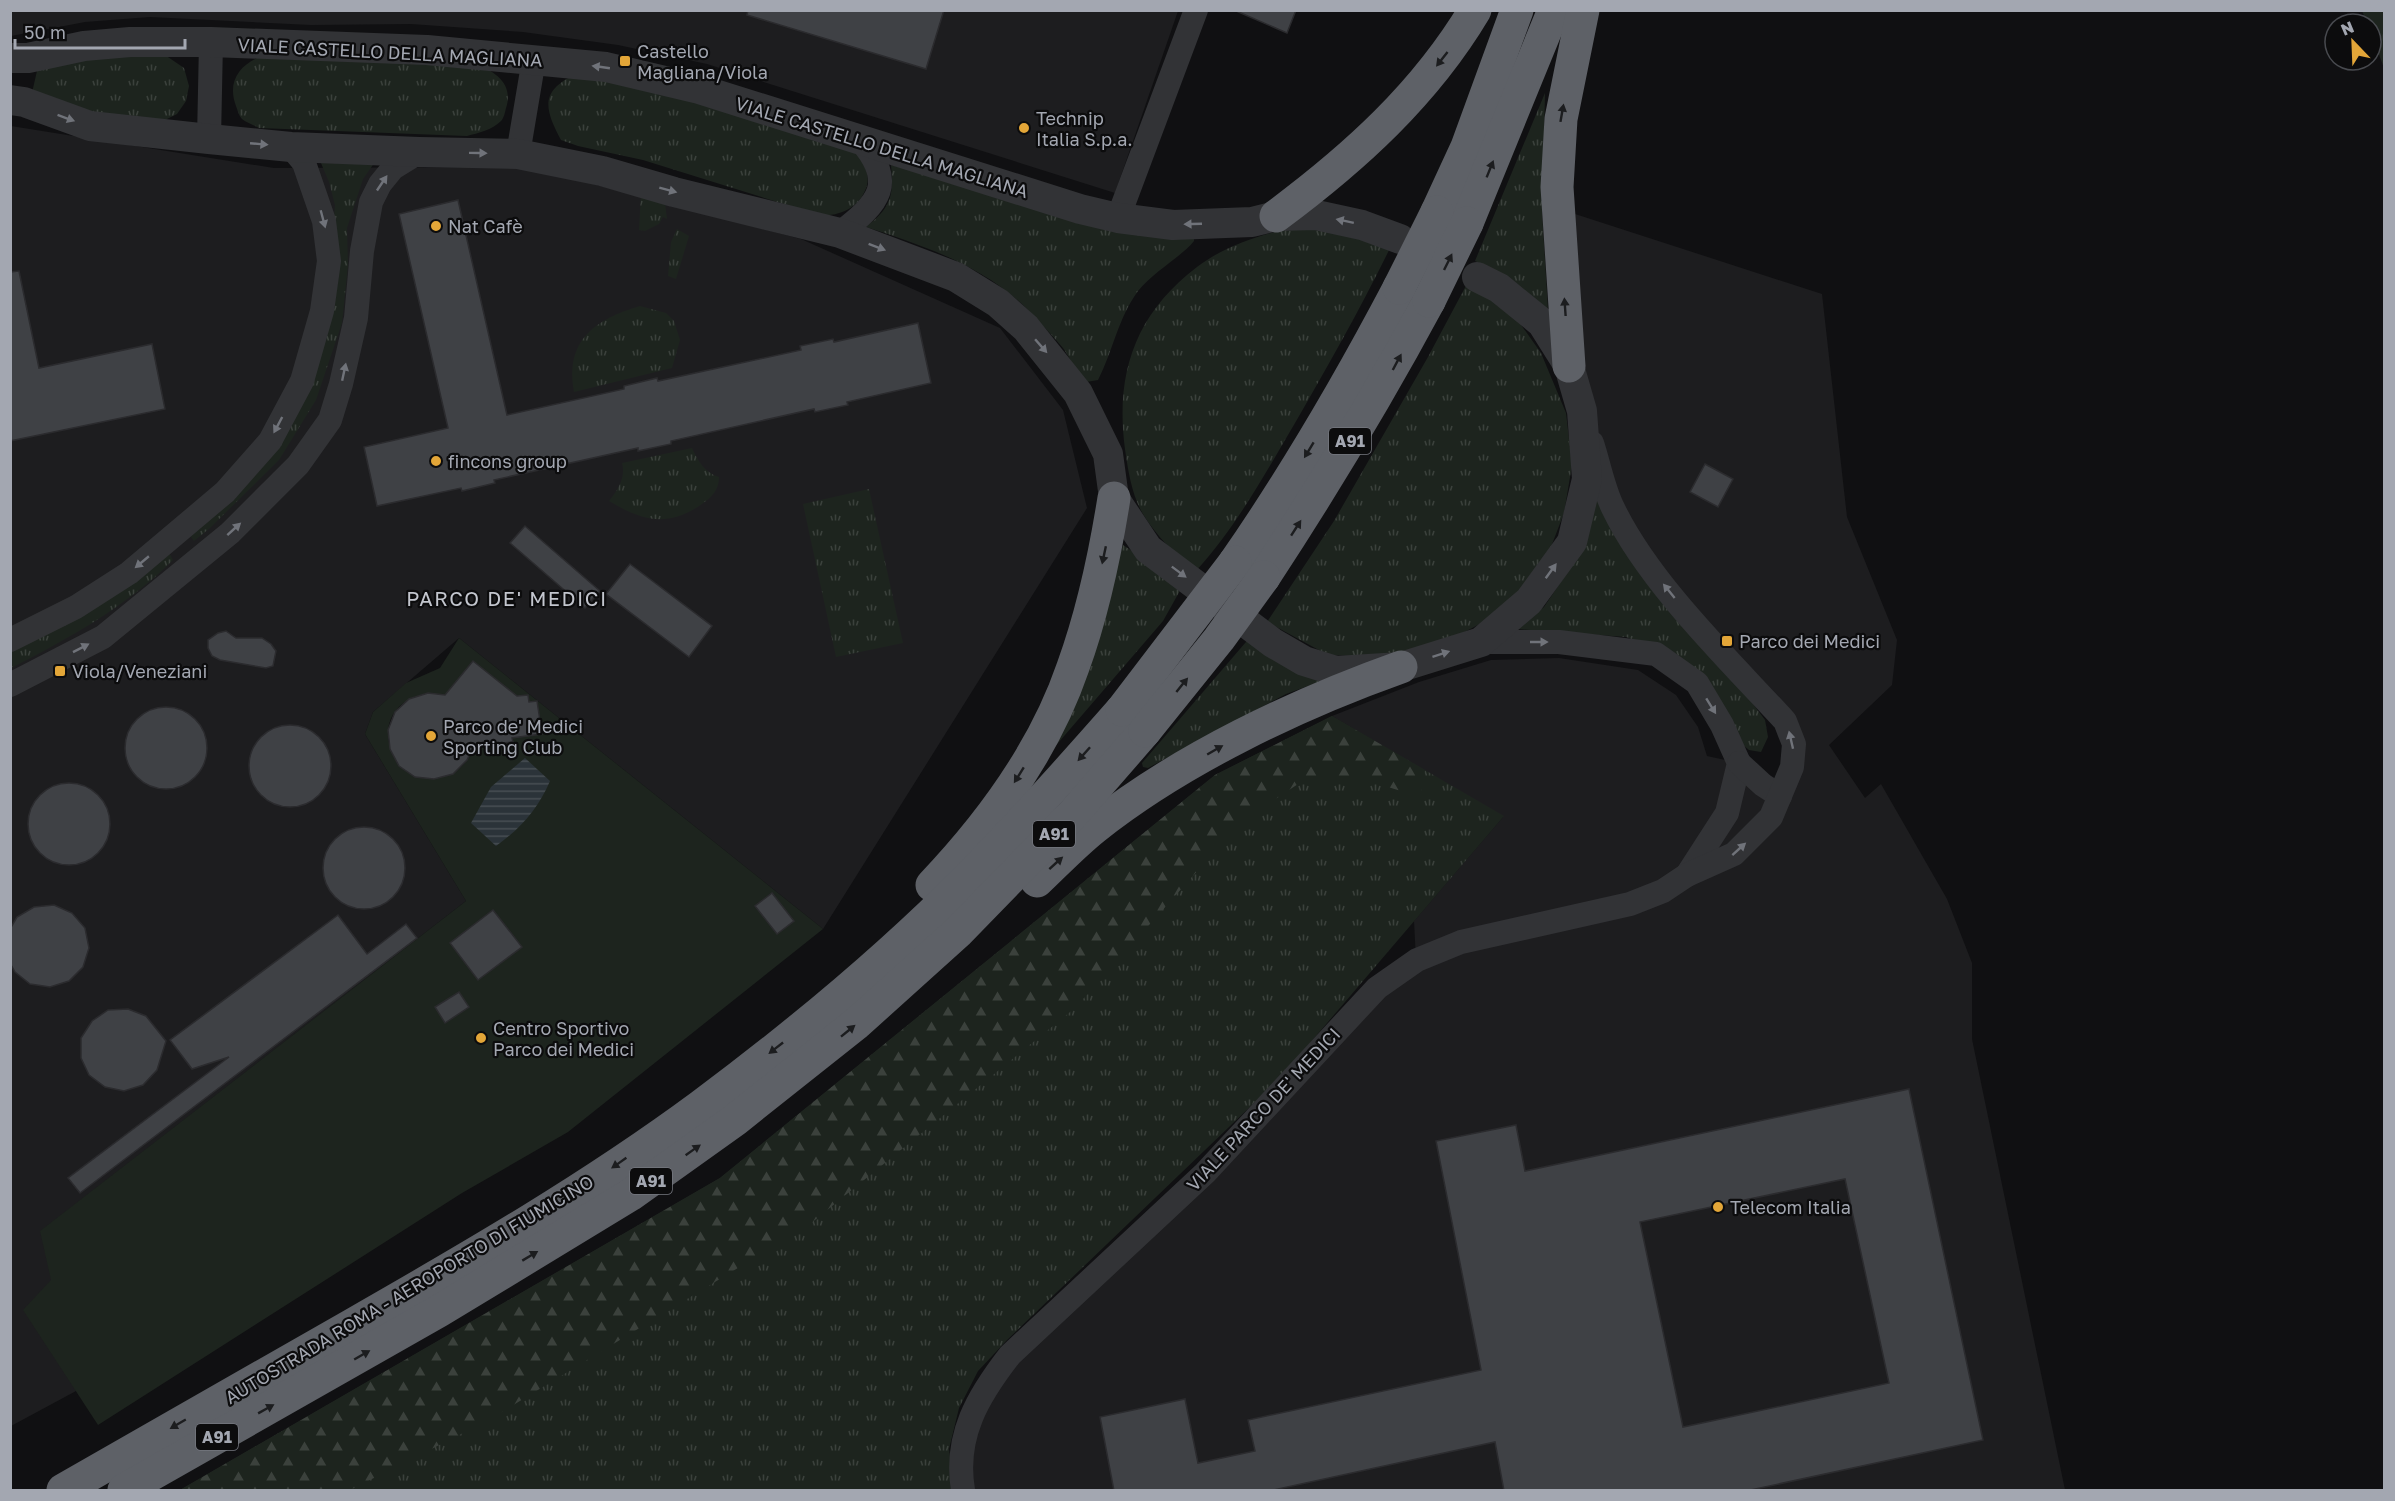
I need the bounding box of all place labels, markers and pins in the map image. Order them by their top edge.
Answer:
place label: Castello Magliana/Viola [637,40,768,83]
marker: Castello Magliana/Viola [618,54,632,68]
place label: Technip Italia S.p.a. [1036,107,1133,150]
marker: Technip Italia S.p.a. [1017,121,1031,135]
place label: Nat Cafè [448,215,523,237]
marker: Nat Cafè [429,219,443,233]
place label: fincons group [448,450,567,472]
marker: fincons group [429,454,443,468]
place label: Parco dei Medici [1739,630,1880,652]
marker: Parco dei Medici [1720,634,1734,648]
place label: Viola/Veneziani [72,660,207,682]
marker: Viola/Veneziani [53,664,67,678]
place label: Parco de' Medici Sporting Club [443,715,583,758]
marker: Parco de' Medici Sporting Club [424,729,438,743]
place label: Centro Sportivo Parco dei Medici [493,1017,634,1060]
marker: Centro Sportivo Parco dei Medici [474,1031,488,1045]
place label: Telecom Italia [1730,1196,1851,1218]
marker: Telecom Italia [1711,1200,1725,1214]

